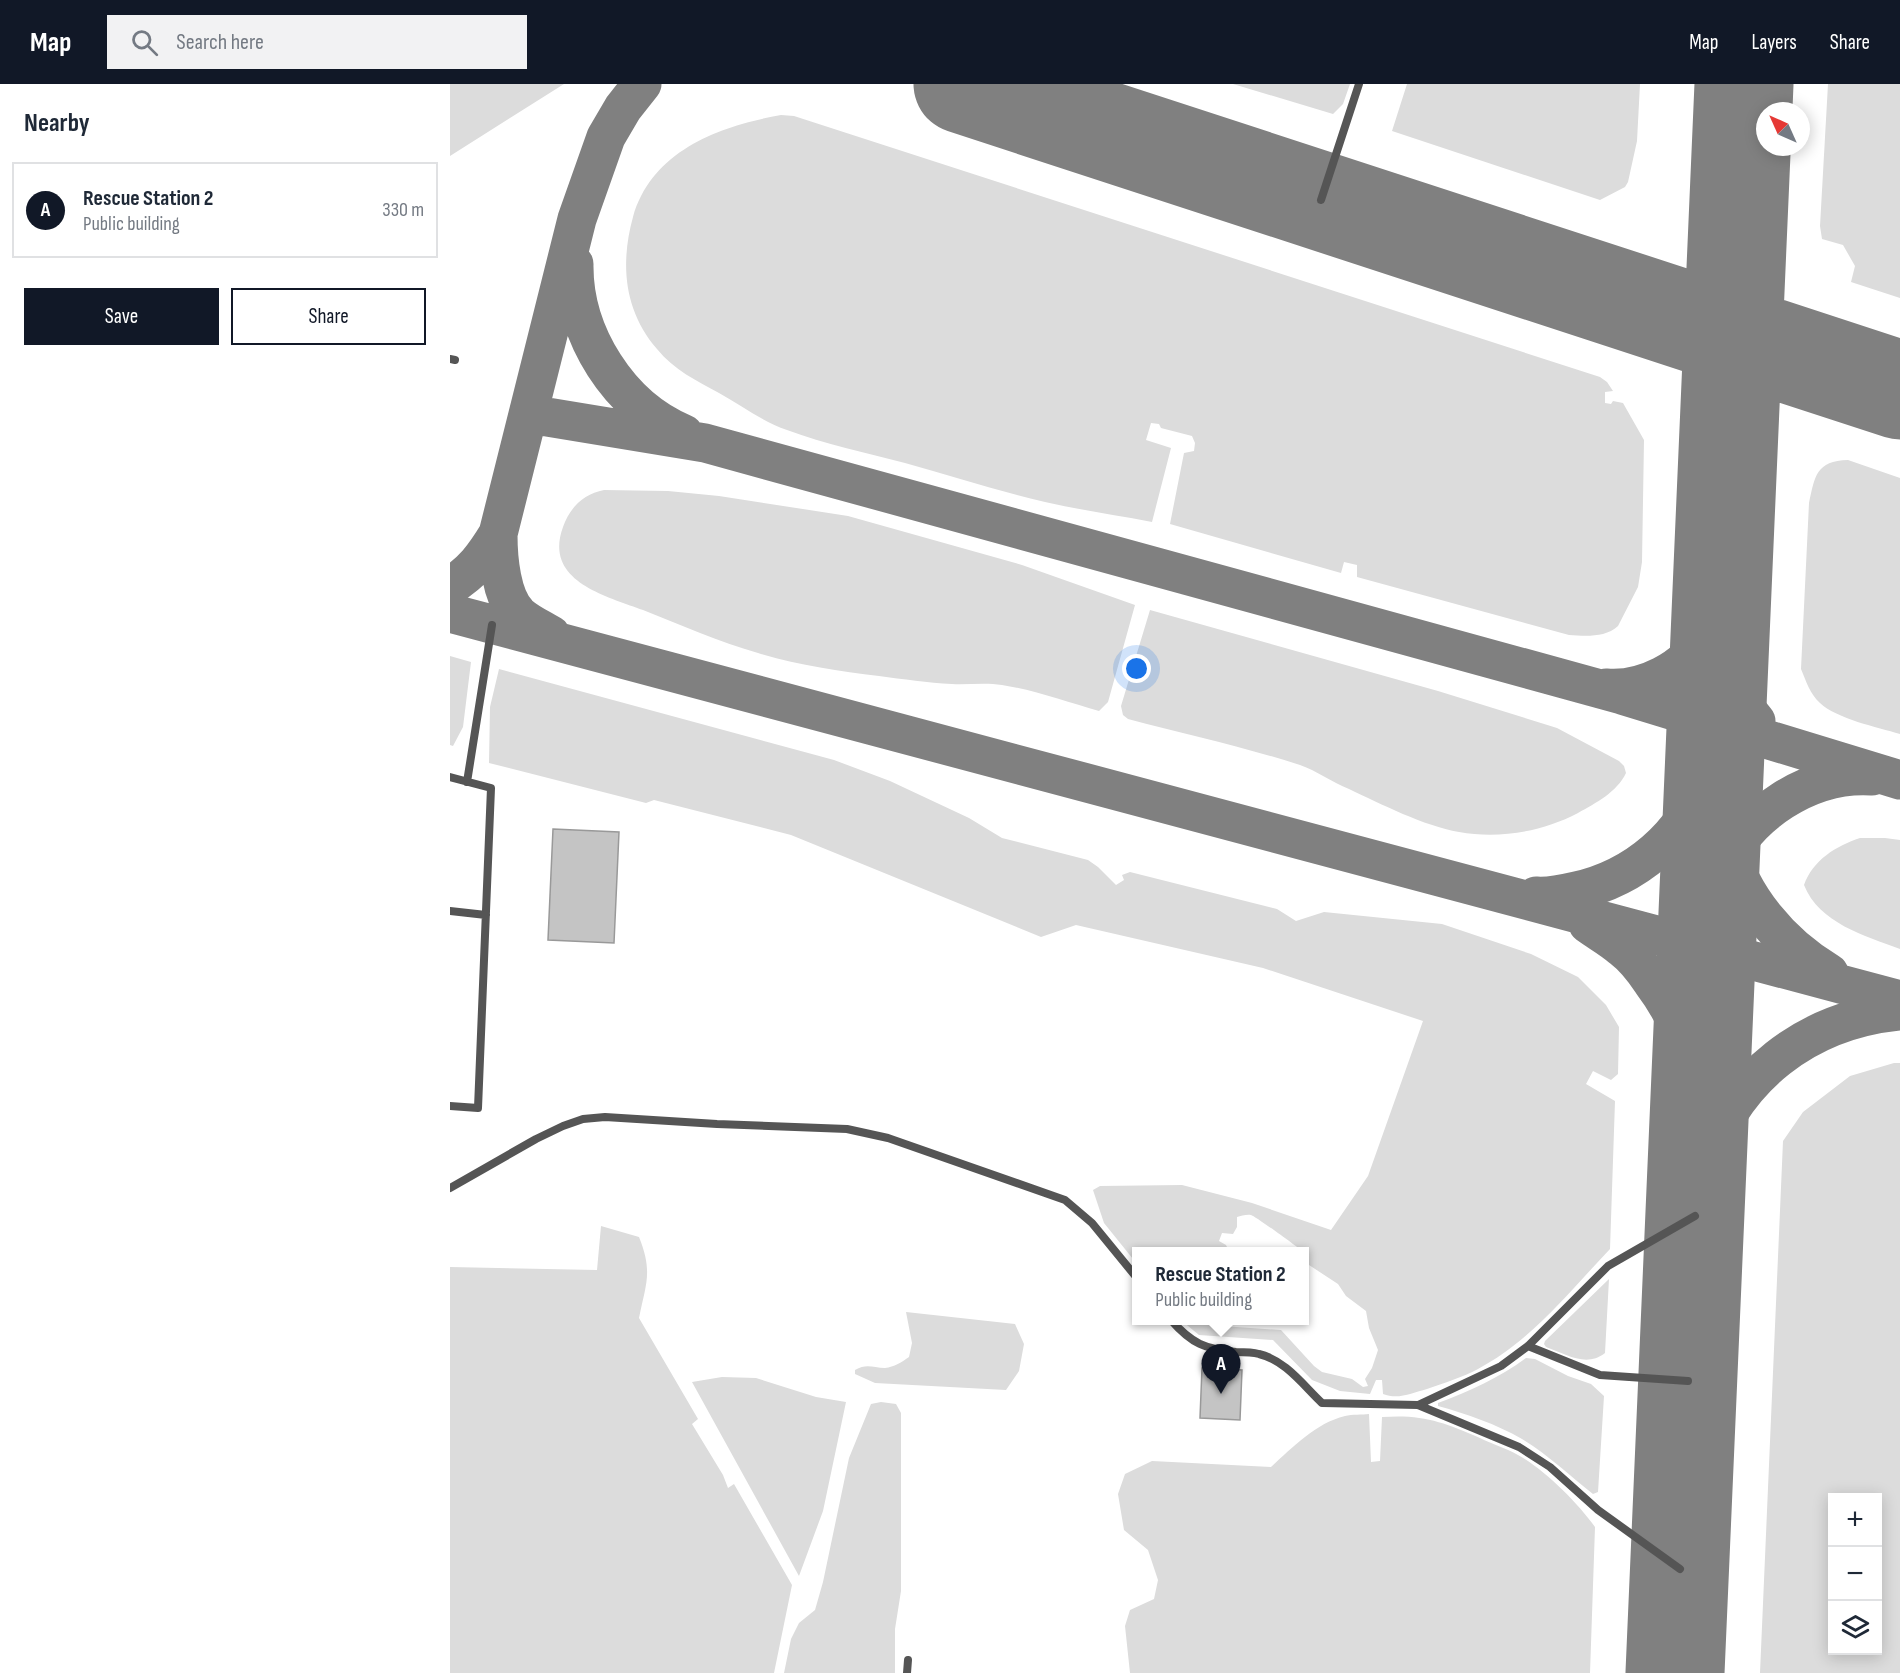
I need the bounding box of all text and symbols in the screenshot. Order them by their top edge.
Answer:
search box [107,15,527,69]
text: Map [30,26,71,59]
icon: search [128,26,161,59]
text: Search here [176,29,264,56]
text: Map [1689,30,1718,55]
text: Layers [1751,30,1797,55]
text: Share [1830,30,1870,55]
north arrow [1756,102,1810,156]
text: Nearby [24,108,90,139]
text: Rescue Station 2 [83,185,213,212]
text: A [41,198,50,222]
text: 330 m [382,198,424,222]
text: Public building [83,212,180,236]
button: Save [24,288,219,345]
button: Share [231,288,426,345]
your location [1122,654,1151,683]
popup [1132,1247,1309,1325]
text: Rescue Station 2 [1155,1261,1286,1288]
text: Public building [1155,1288,1252,1312]
pin: A [1202,1344,1240,1394]
map controls [1828,1493,1882,1655]
button: + [1828,1493,1882,1547]
button: − [1828,1547,1882,1601]
button: layers [1828,1601,1882,1655]

